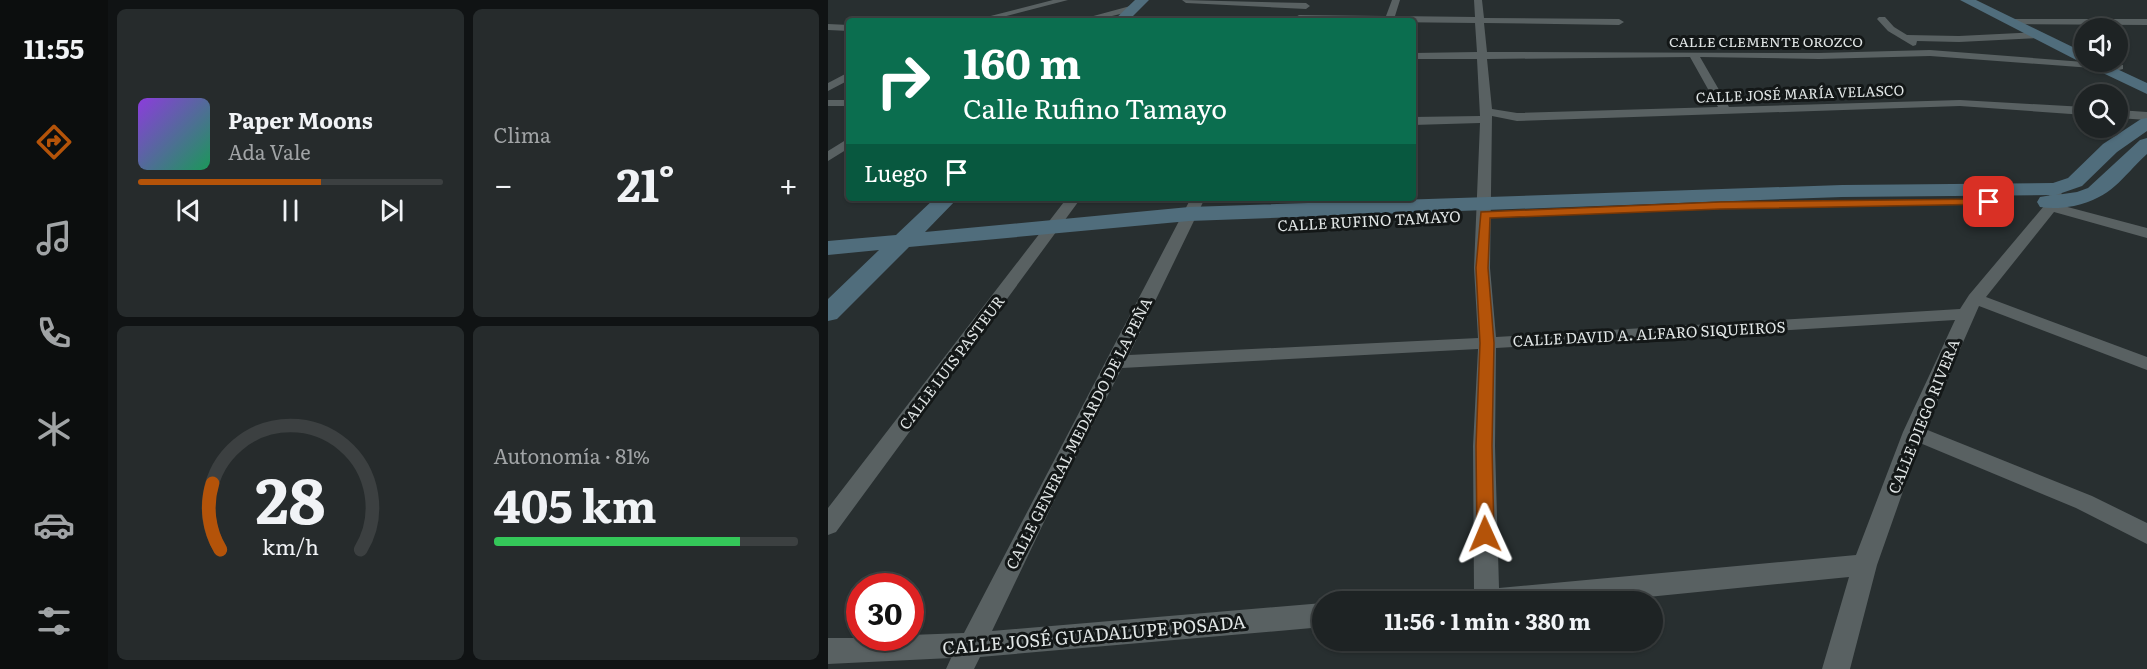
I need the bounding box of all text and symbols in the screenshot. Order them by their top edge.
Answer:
map controls [2074,18,2128,138]
button: sound [2074,18,2128,72]
text: 11:55 [24,27,84,67]
text: 160 m [963,30,1081,92]
street label: CALLE CLEMENTE OROZCO [1669,31,1863,51]
icon: right [864,42,942,120]
street label: CALLE JOSÉ MARÍA VELASCO [1696,79,1904,107]
button: search [2074,84,2128,138]
text: Calle Rufino Tamayo [963,87,1227,127]
text: Paper Moons [228,103,373,136]
text: Clima [494,119,551,149]
icon: directions [33,121,75,163]
text: Ada Vale [228,136,311,166]
text: 21° [616,149,675,216]
text: Luego [864,156,928,189]
icon: arrive [940,156,973,189]
text: − [494,158,513,207]
text: + [779,158,798,207]
pin [1963,176,2014,227]
icon: arrive [1972,185,2005,218]
icon: previous [172,194,205,227]
icon: pause [274,194,307,227]
icon: next [375,194,408,227]
street label: CALLE RUFINO TAMAYO [1277,204,1461,236]
icon: music [33,217,75,259]
street label: CALLE LUIS PASTEUR [893,290,1009,434]
street label: CALLE GENERAL MEDARDO DE LA PEÑA [999,293,1157,573]
icon: phone [33,312,75,354]
street label: CALLE DAVID A. ALFARO SIQUEIROS [1512,314,1786,352]
street label: CALLE DIEGO RIVERA [1881,335,1965,497]
icon: climate [33,408,75,450]
text: Autonomía · 81% [494,440,650,470]
text: 28 [255,451,325,543]
text: 405 km [494,470,657,537]
position arrow [1453,502,1517,566]
icon: car [33,504,75,546]
text: km/h [262,530,319,562]
speed limit sign: 30 [846,573,924,651]
icon: filters [33,600,75,642]
text: 11:56 · 1 min · 380 m [1384,604,1591,637]
street label: CALLE JOSÉ GUADALUPE POSADA [941,607,1247,661]

